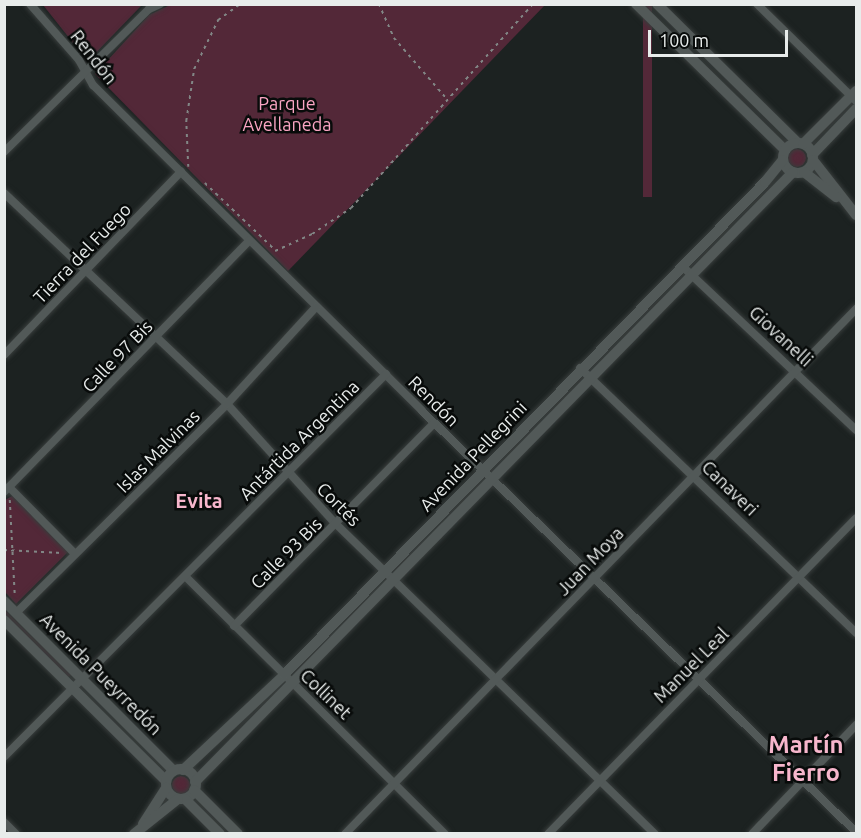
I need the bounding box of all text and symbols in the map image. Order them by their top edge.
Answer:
scale bar [651,18,790,56]
street label: Rendón [66,26,122,88]
text: 100 m [659,30,709,50]
park label: Parque Avellaneda [243,93,331,136]
street label: Tierra del Fuego [29,198,135,308]
street label: Giovanelli [745,301,817,371]
street label: Calle 97 Bis [77,315,157,397]
street label: Rendón [404,371,464,431]
street label: Antártida Argentina [235,376,363,504]
street label: Avenida Pellegrini [415,396,531,516]
street label: Islas Malvinas [112,405,204,497]
street label: Canaveri [697,456,763,520]
street label: Cortés [313,478,365,530]
district label: Evita [175,488,223,512]
street label: Calle 93 Bis [246,513,326,593]
street label: Juan Moya [552,522,628,600]
street label: Avenida Pueyrredón [36,609,166,739]
street label: Manuel Leal [649,623,733,707]
street label: Collinet [296,664,356,724]
district label: Martín Fierro [768,731,844,787]

